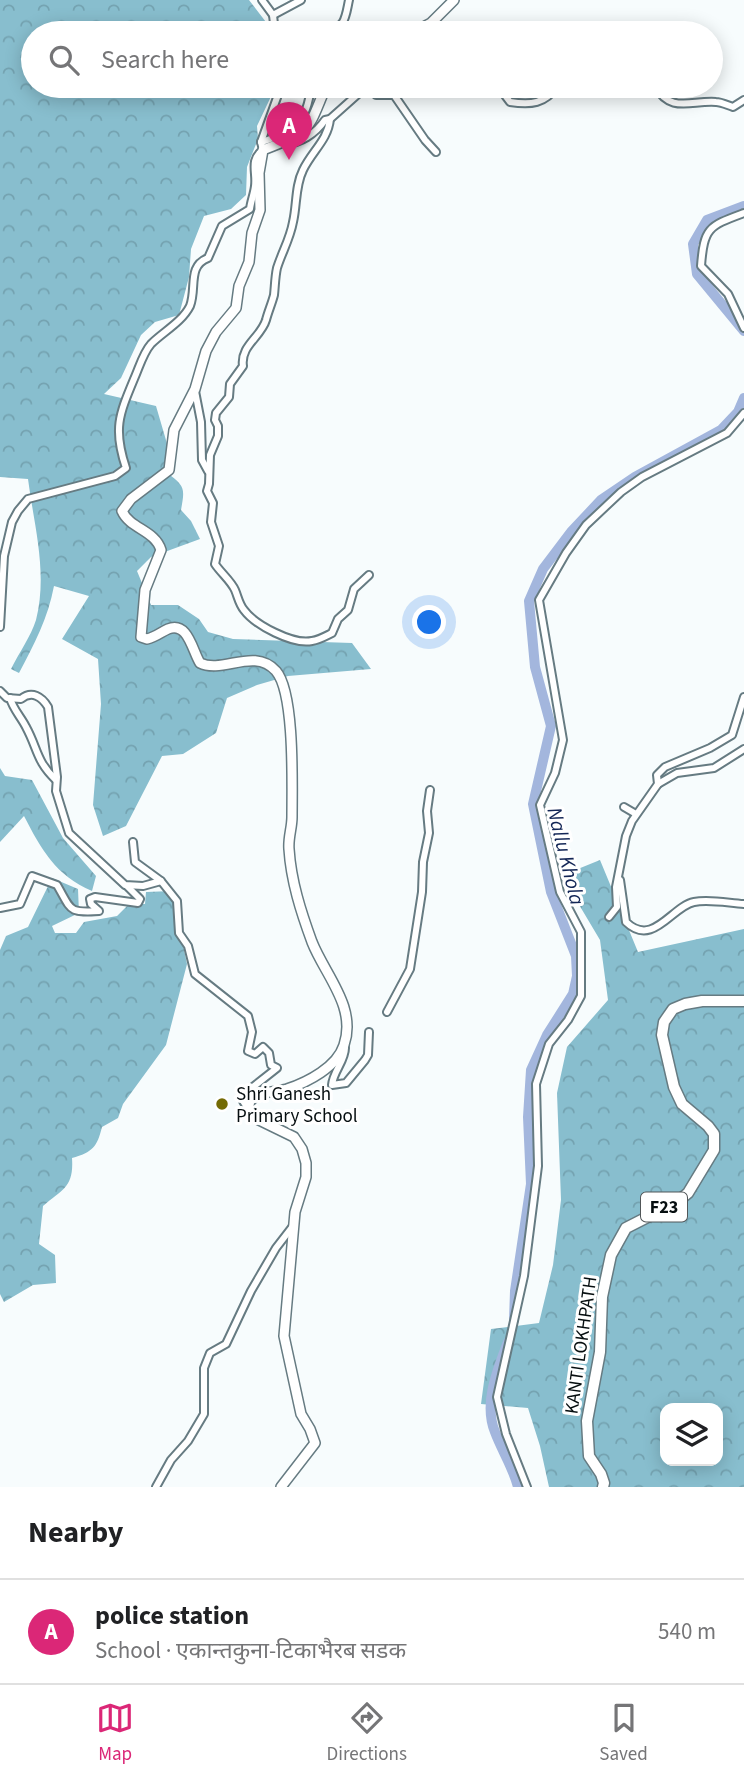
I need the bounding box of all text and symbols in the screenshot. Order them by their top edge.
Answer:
search box [21,21,723,98]
icon: search [45,41,83,79]
text: Search here [101,41,229,78]
pin: A [266,102,312,160]
your location [412,605,446,639]
water label: Nallu Khola [539,804,593,908]
place label: Shri Ganesh Primary School [236,1081,358,1130]
marker: Shri Ganesh Primary School [214,1096,230,1112]
road number: F23 [641,1192,687,1222]
street label: KANTI LOKHPATH [558,1275,605,1416]
map controls [660,1403,723,1466]
button: layers [660,1403,723,1466]
text: Nearby [28,1511,123,1554]
text: police station [95,1597,249,1634]
text: A [44,1615,58,1648]
text: 540 m [658,1615,716,1648]
text: School · एकान्तकुना-टिकाभैरब सडक [95,1634,406,1667]
tab: Map [96,1699,134,1768]
tab: Directions [327,1699,407,1768]
tab: Saved [599,1699,648,1768]

